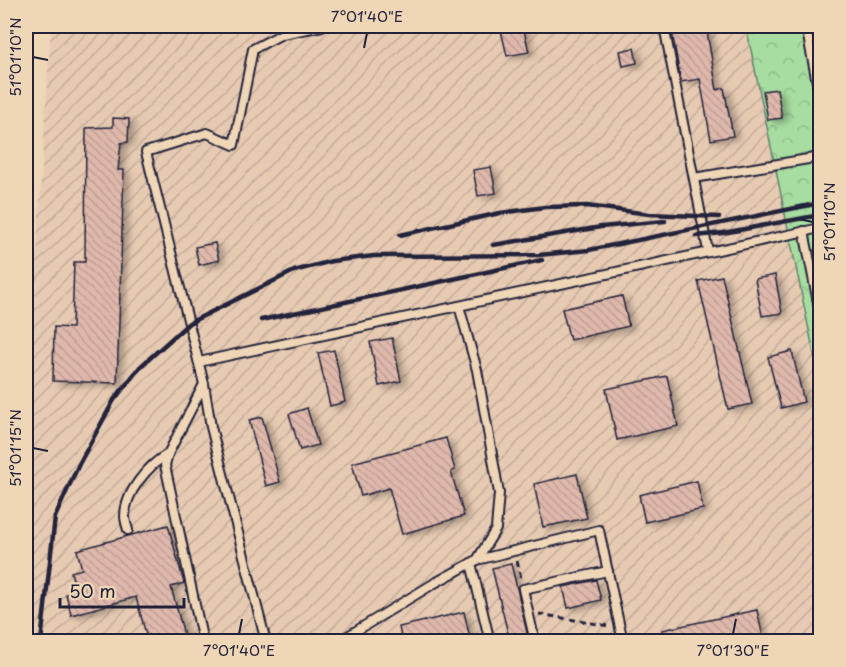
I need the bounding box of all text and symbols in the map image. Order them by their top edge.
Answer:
text: 7°01'40"E [331,4,403,27]
text: 51°01'10"N [3,17,26,97]
text: 51°01'10"N [817,182,840,262]
text: 51°01'15"N [3,409,26,487]
scale bar [60,571,184,609]
text: 50 m [69,577,116,604]
text: 7°01'40"E [203,638,275,661]
text: 7°01'30"E [697,638,769,661]

